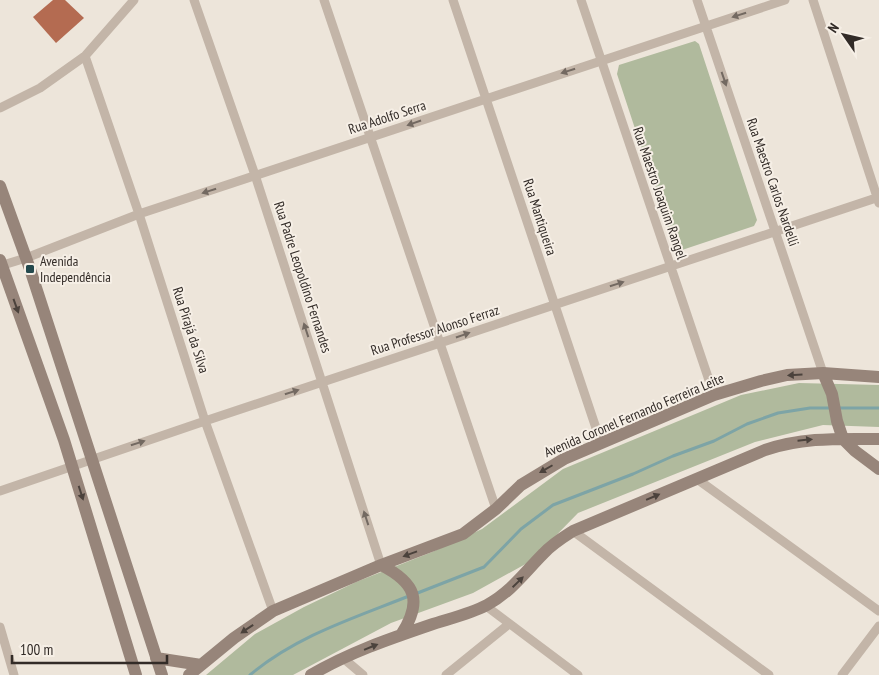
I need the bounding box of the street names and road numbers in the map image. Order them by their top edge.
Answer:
street label: Rua Adolfo Serra [346,96,428,138]
street label: Rua Maestro Carlos Nardelli [743,116,803,248]
street label: Rua Maestro Joaquim Rangel [629,124,691,262]
street label: Rua Mantiqueira [519,177,561,257]
street label: Rua Padre Leopoldino Fernandes [270,199,336,355]
street label: Rua Pirajá da Silva [169,285,213,375]
street label: Rua Professor Alonso Ferraz [369,301,501,359]
street label: Avenida Coronel Fernando Ferreira Leite [541,369,727,461]

